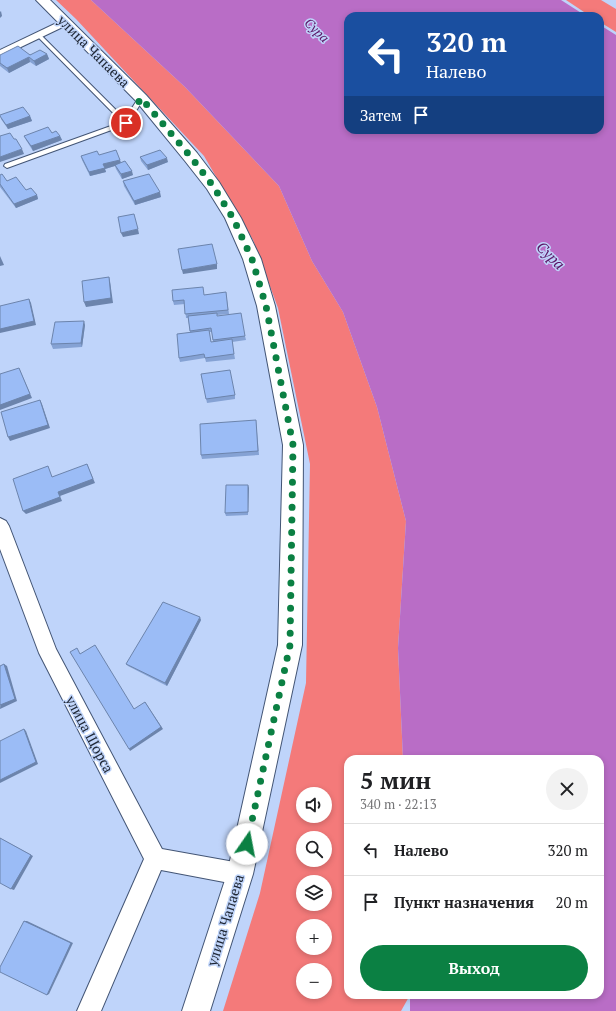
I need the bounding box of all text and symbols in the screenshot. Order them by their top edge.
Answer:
street label: улица Чапаева [53,10,134,91]
water label: Сура [301,14,333,46]
text: 320 m [426,23,507,60]
icon: left [360,28,412,80]
text: Налево [426,59,486,83]
icon: arrive [410,104,432,126]
text: Затем [360,105,402,125]
pin [109,106,143,140]
icon: arrive [115,112,137,134]
water label: Сура [532,237,570,273]
street label: улица Щорса [61,691,118,776]
text: 5 мин [360,764,431,796]
button: close [546,768,588,810]
map controls [296,787,332,999]
button: sound [296,787,332,823]
text: 340 m · 22:13 [360,795,437,813]
position arrow [226,823,268,865]
button: search [296,831,332,867]
icon: left [360,839,382,861]
text: Налево [394,840,448,860]
text: 320 m [547,840,588,860]
street label: улица Чапаева [202,872,248,969]
button: layers [296,875,332,911]
icon: arrive [360,891,382,913]
text: Пункт назначения [394,892,534,912]
text: 20 m [555,892,588,912]
button: + [296,919,332,955]
button: Выход [360,945,588,991]
button: − [296,963,332,999]

